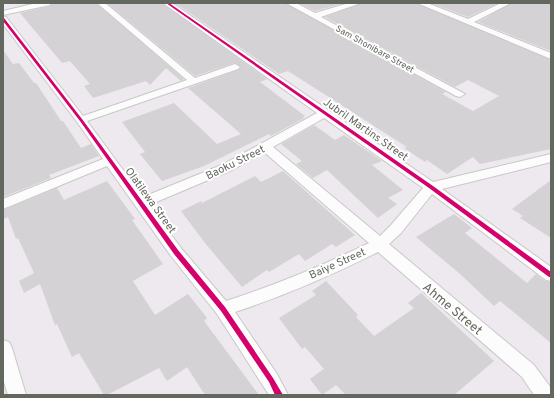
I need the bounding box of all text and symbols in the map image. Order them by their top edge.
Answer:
street label: Sam Shonibare Street [334,23,416,76]
street label: Jubril Martins Street [320,95,411,164]
street label: Baoku Street [204,143,267,183]
street label: Olatilewa Street [121,165,179,236]
street label: Baiye Street [307,245,368,283]
street label: Ahme Street [418,280,485,339]

